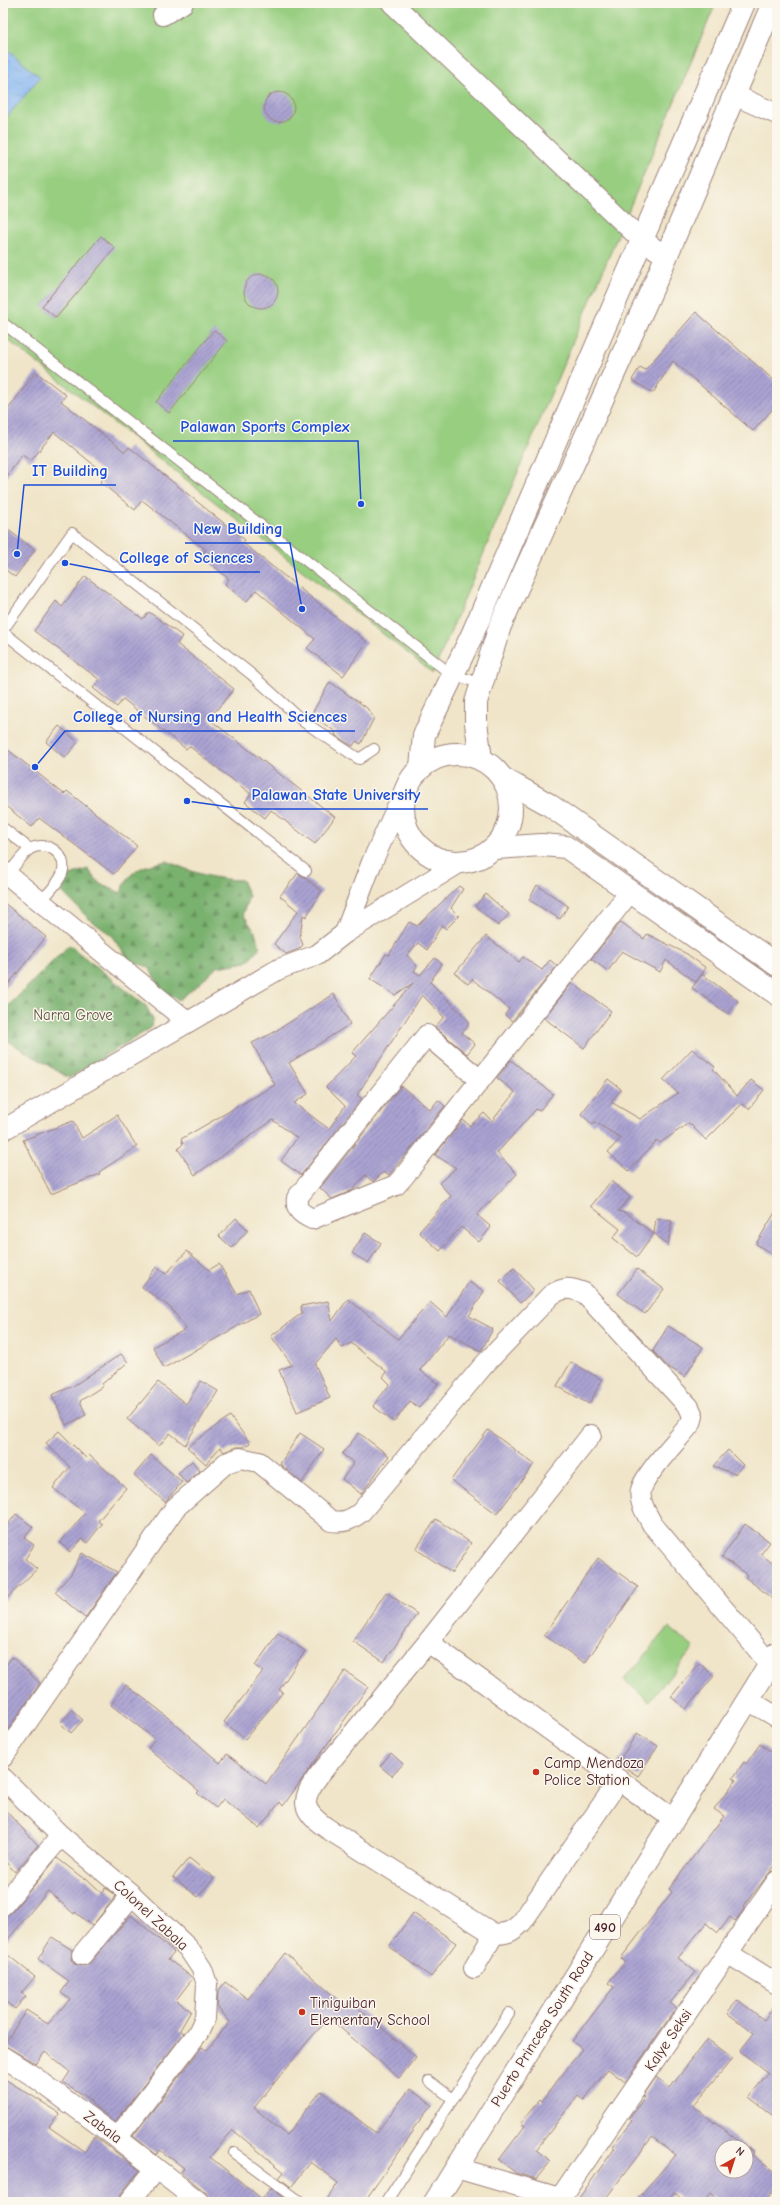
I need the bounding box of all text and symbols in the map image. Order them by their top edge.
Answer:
callout: Palawan Sports Complex [173,413,358,441]
text: Palawan Sports Complex [180,418,350,436]
callout: IT Building [24,457,116,485]
text: IT Building [32,462,108,480]
callout: New Building [185,515,290,543]
text: New Building [193,520,283,538]
callout: College of Sciences [111,544,260,572]
text: College of Sciences [119,549,253,567]
callout: College of Nursing and Health Sciences [65,703,355,731]
text: College of Nursing and Health Sciences [73,708,347,726]
callout: Palawan State University [244,781,428,809]
text: Palawan State University [252,786,421,804]
park label: Narra Grove [33,1006,113,1024]
place label: Camp Mendoza Police Station [544,1754,644,1789]
marker: Camp Mendoza Police Station [531,1767,541,1777]
street label: Colonel Zabala [110,1876,192,1954]
road number: 490 [590,1915,620,1939]
street label: Puerto Princesa South Road [487,1948,597,2110]
place label: Tiniguiban Elementary School [310,1994,430,2029]
street label: Kalye Seksi [641,2005,695,2075]
marker: Tiniguiban Elementary School [297,2007,307,2017]
street label: Zabala [80,2107,126,2147]
north arrow [714,2139,754,2179]
text: N [733,2144,747,2159]

